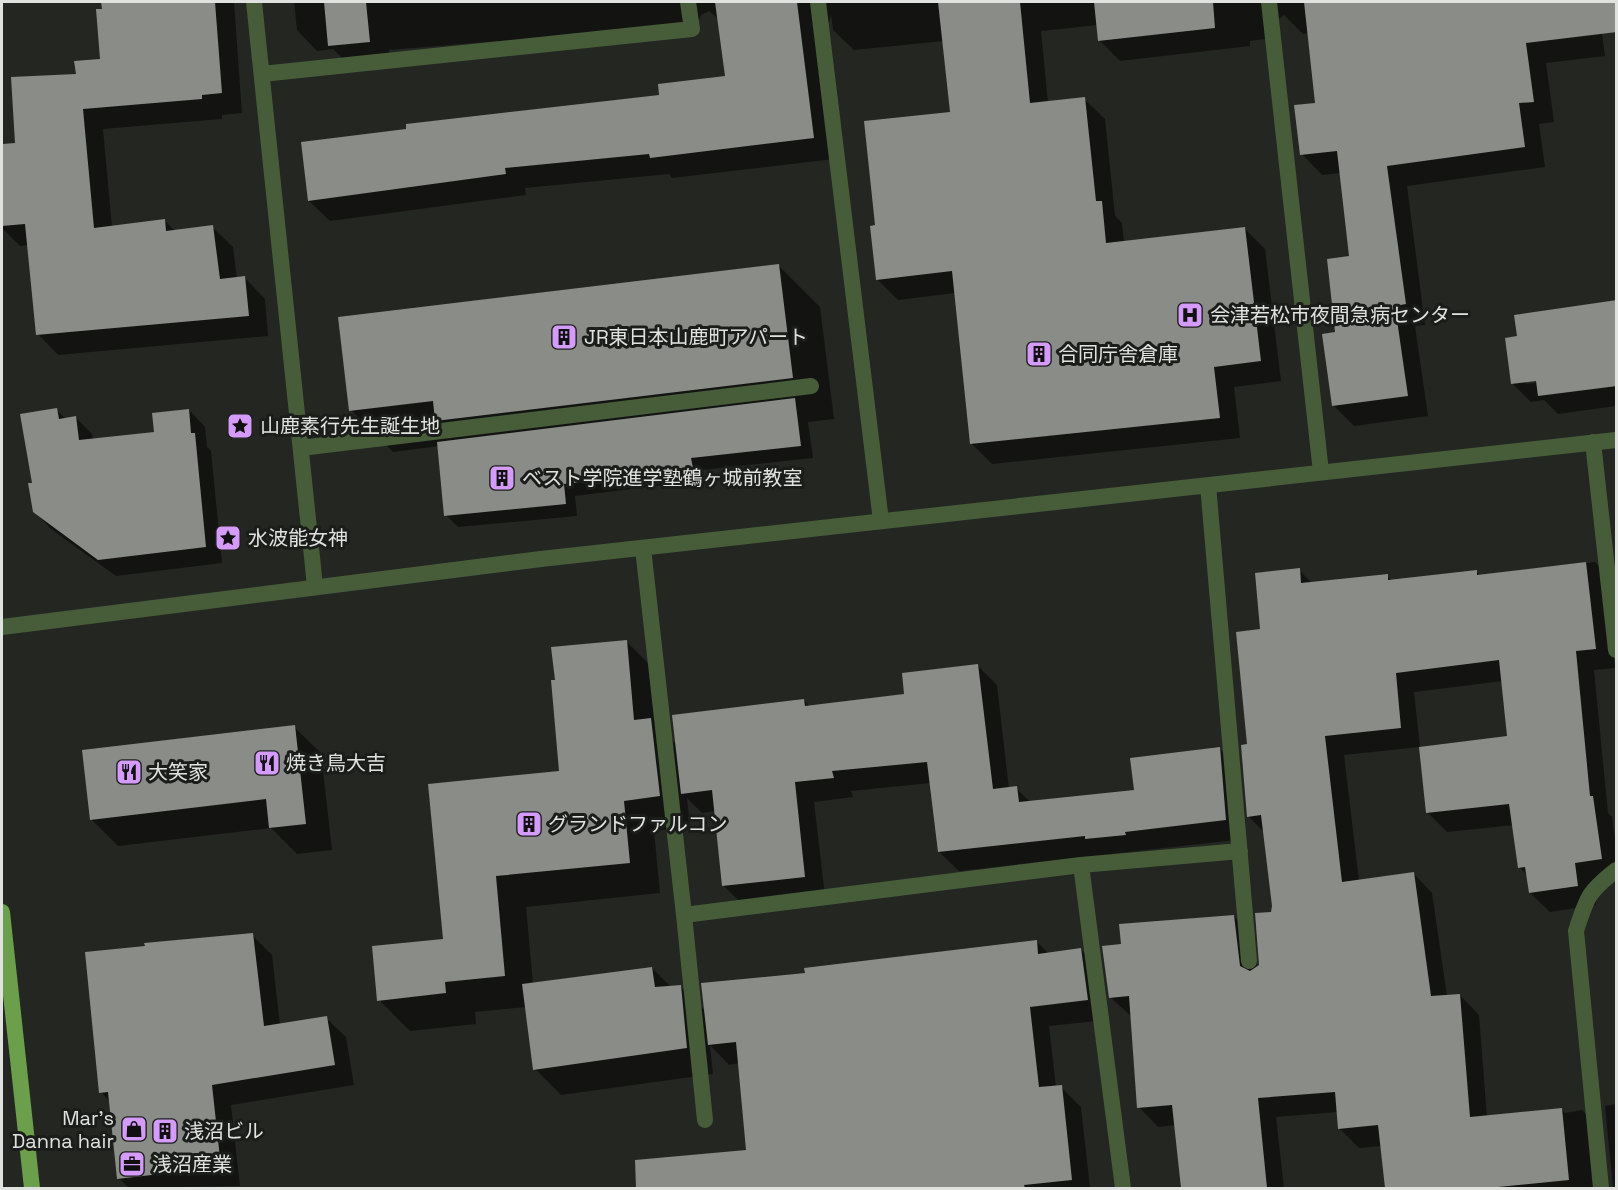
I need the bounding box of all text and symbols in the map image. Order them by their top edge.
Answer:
hospital icon: 会津若松市夜間急病センター [1175,300,1205,330]
place label: 会津若松市夜間急病センター [1210,302,1470,328]
building icon: JR東日本山鹿町アパート [549,322,579,352]
place label: JR東日本山鹿町アパート [584,324,808,350]
building icon: 合同庁舎倉庫 [1024,339,1054,369]
place label: 合同庁舎倉庫 [1058,341,1178,367]
place icon: 山鹿素行先生誕生地 [225,411,255,441]
place label: 山鹿素行先生誕生地 [260,413,440,439]
building icon: ベスト学院進学塾鶴ヶ城前教室 [487,463,517,493]
place label: ベスト学院進学塾鶴ヶ城前教室 [522,465,802,491]
place icon: 水波能女神 [213,523,243,553]
place label: 水波能女神 [248,525,348,551]
restaurant icon: 焼き鳥大吉 [252,748,282,778]
place label: 焼き鳥大吉 [286,750,386,776]
restaurant icon: 大笑家 [114,757,144,787]
place label: 大笑家 [148,759,208,785]
building icon: グランドファルコン [514,809,544,839]
place label: グランドファルコン [548,811,728,837]
place label: Mar's Danna hair [12,1105,114,1154]
shop icon: Mar's Danna hair [119,1114,149,1144]
building icon: 浅沼ビル [150,1116,180,1146]
place label: 浅沼ビル [184,1118,264,1144]
office icon: 浅沼産業 [117,1149,147,1179]
place label: 浅沼産業 [152,1151,232,1177]

